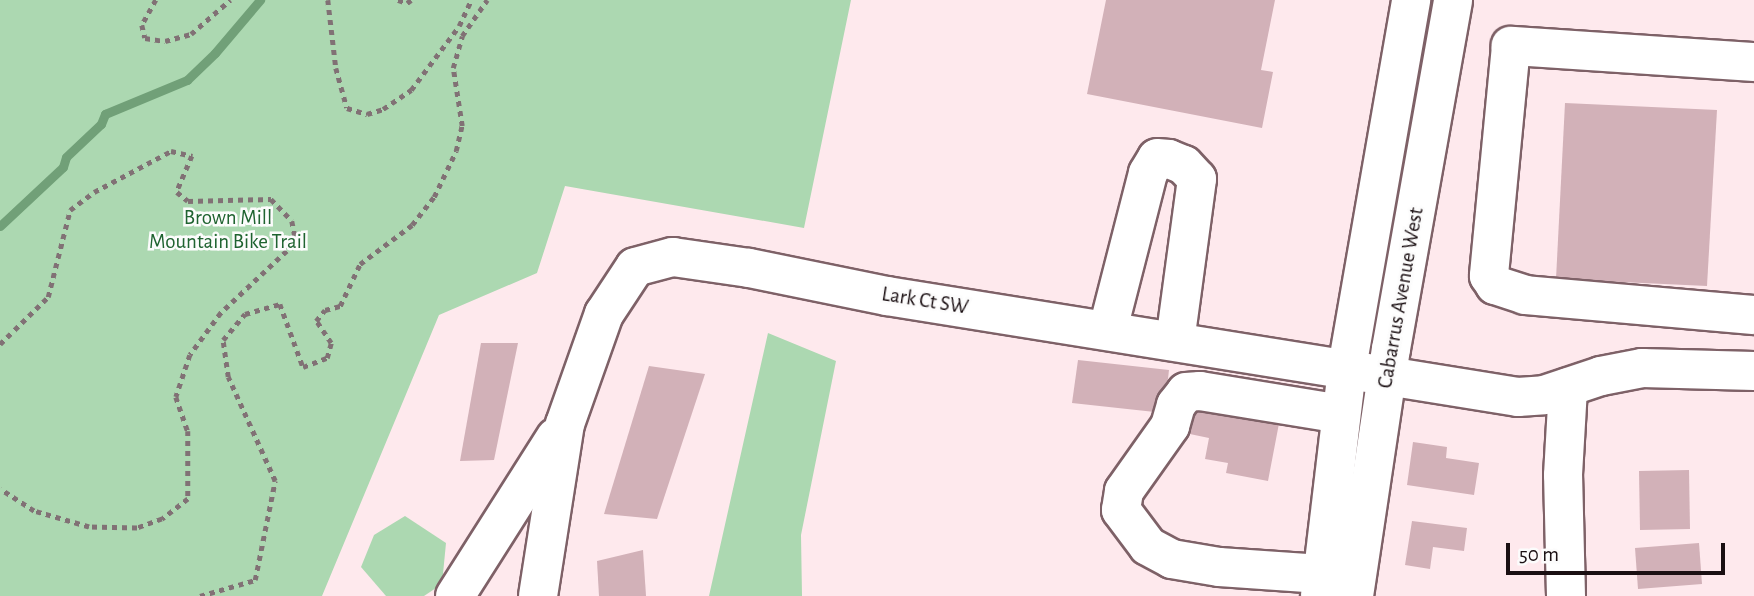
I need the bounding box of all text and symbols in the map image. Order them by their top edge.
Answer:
park label: Brown Mill Mountain Bike Trail [149,205,307,255]
street label: Cabarrus Avenue West [1373,206,1429,390]
street label: Lark Ct SW [880,282,970,320]
scale bar [1509,530,1728,574]
text: 50 m [1519,544,1559,565]

